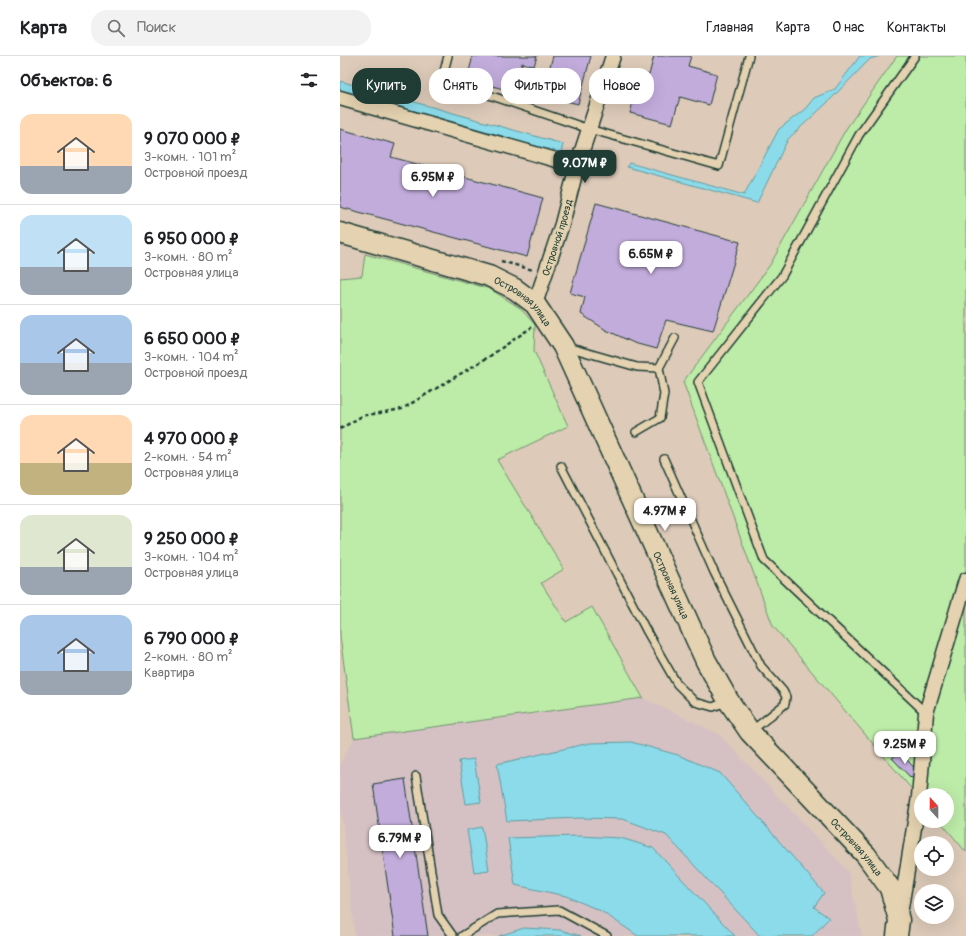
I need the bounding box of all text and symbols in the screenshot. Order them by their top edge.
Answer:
search box [91,10,371,46]
text: Карта [20,16,67,40]
icon: search [105,17,127,39]
text: Поиск [137,18,176,37]
text: Главная [706,19,753,36]
text: Карта [775,19,810,36]
text: О нас [832,19,865,36]
text: Контакты [887,19,946,36]
chip: Купить [352,68,421,104]
chip: Снять [429,68,493,104]
chip: Фильтры [501,68,581,104]
chip: Новое [589,68,654,104]
icon: filters [298,69,320,91]
text: Объектов: 6 [20,70,112,91]
text: 9 070 000 ₽ [144,128,241,149]
icon: home [52,130,100,178]
text: 3-комн. · 101 m² [144,149,236,165]
pin: 9.07M ₽ [548,150,622,184]
text: 9.07M ₽ [562,155,608,171]
pin: 6.95M ₽ [396,164,470,198]
text: Островной проезд [144,165,247,181]
text: 6.95M ₽ [411,169,455,185]
street label: Островной проезд [540,198,575,278]
text: 6 950 000 ₽ [144,228,240,249]
icon: home [52,231,100,279]
pin: 6.65M ₽ [614,241,688,275]
text: 6.65M ₽ [628,246,674,262]
text: 3-комн. · 80 m² [144,249,232,265]
text: Островная улица [144,265,238,281]
street label: Островная улица [492,274,553,329]
text: 6 650 000 ₽ [144,328,241,349]
icon: home [52,331,100,379]
text: 3-комн. · 104 m² [144,349,239,365]
text: Островной проезд [144,365,247,381]
text: 4 970 000 ₽ [144,428,239,449]
icon: home [52,431,100,479]
text: 2-комн. · 54 m² [144,449,232,465]
text: Островная улица [144,465,238,481]
pin: 4.97M ₽ [628,498,702,532]
text: 4.97M ₽ [643,503,687,519]
text: 9 250 000 ₽ [144,528,239,549]
icon: home [52,531,100,579]
text: 3-комн. · 104 m² [144,549,239,565]
street label: Островная улица [650,550,691,621]
text: Островная улица [144,565,238,581]
text: 6 790 000 ₽ [144,628,239,649]
icon: home [52,631,100,679]
text: 2-комн. · 80 m² [144,649,232,665]
text: Квартира [144,665,195,681]
pin: 9.25M ₽ [868,731,942,765]
text: 9.25M ₽ [883,736,927,752]
north arrow [914,788,954,828]
map controls [914,788,954,924]
street label: Островная улица [828,816,884,879]
pin: 6.79M ₽ [363,825,437,859]
text: 6.79M ₽ [378,830,422,846]
button: locate [914,836,954,876]
button: layers [914,884,954,924]

